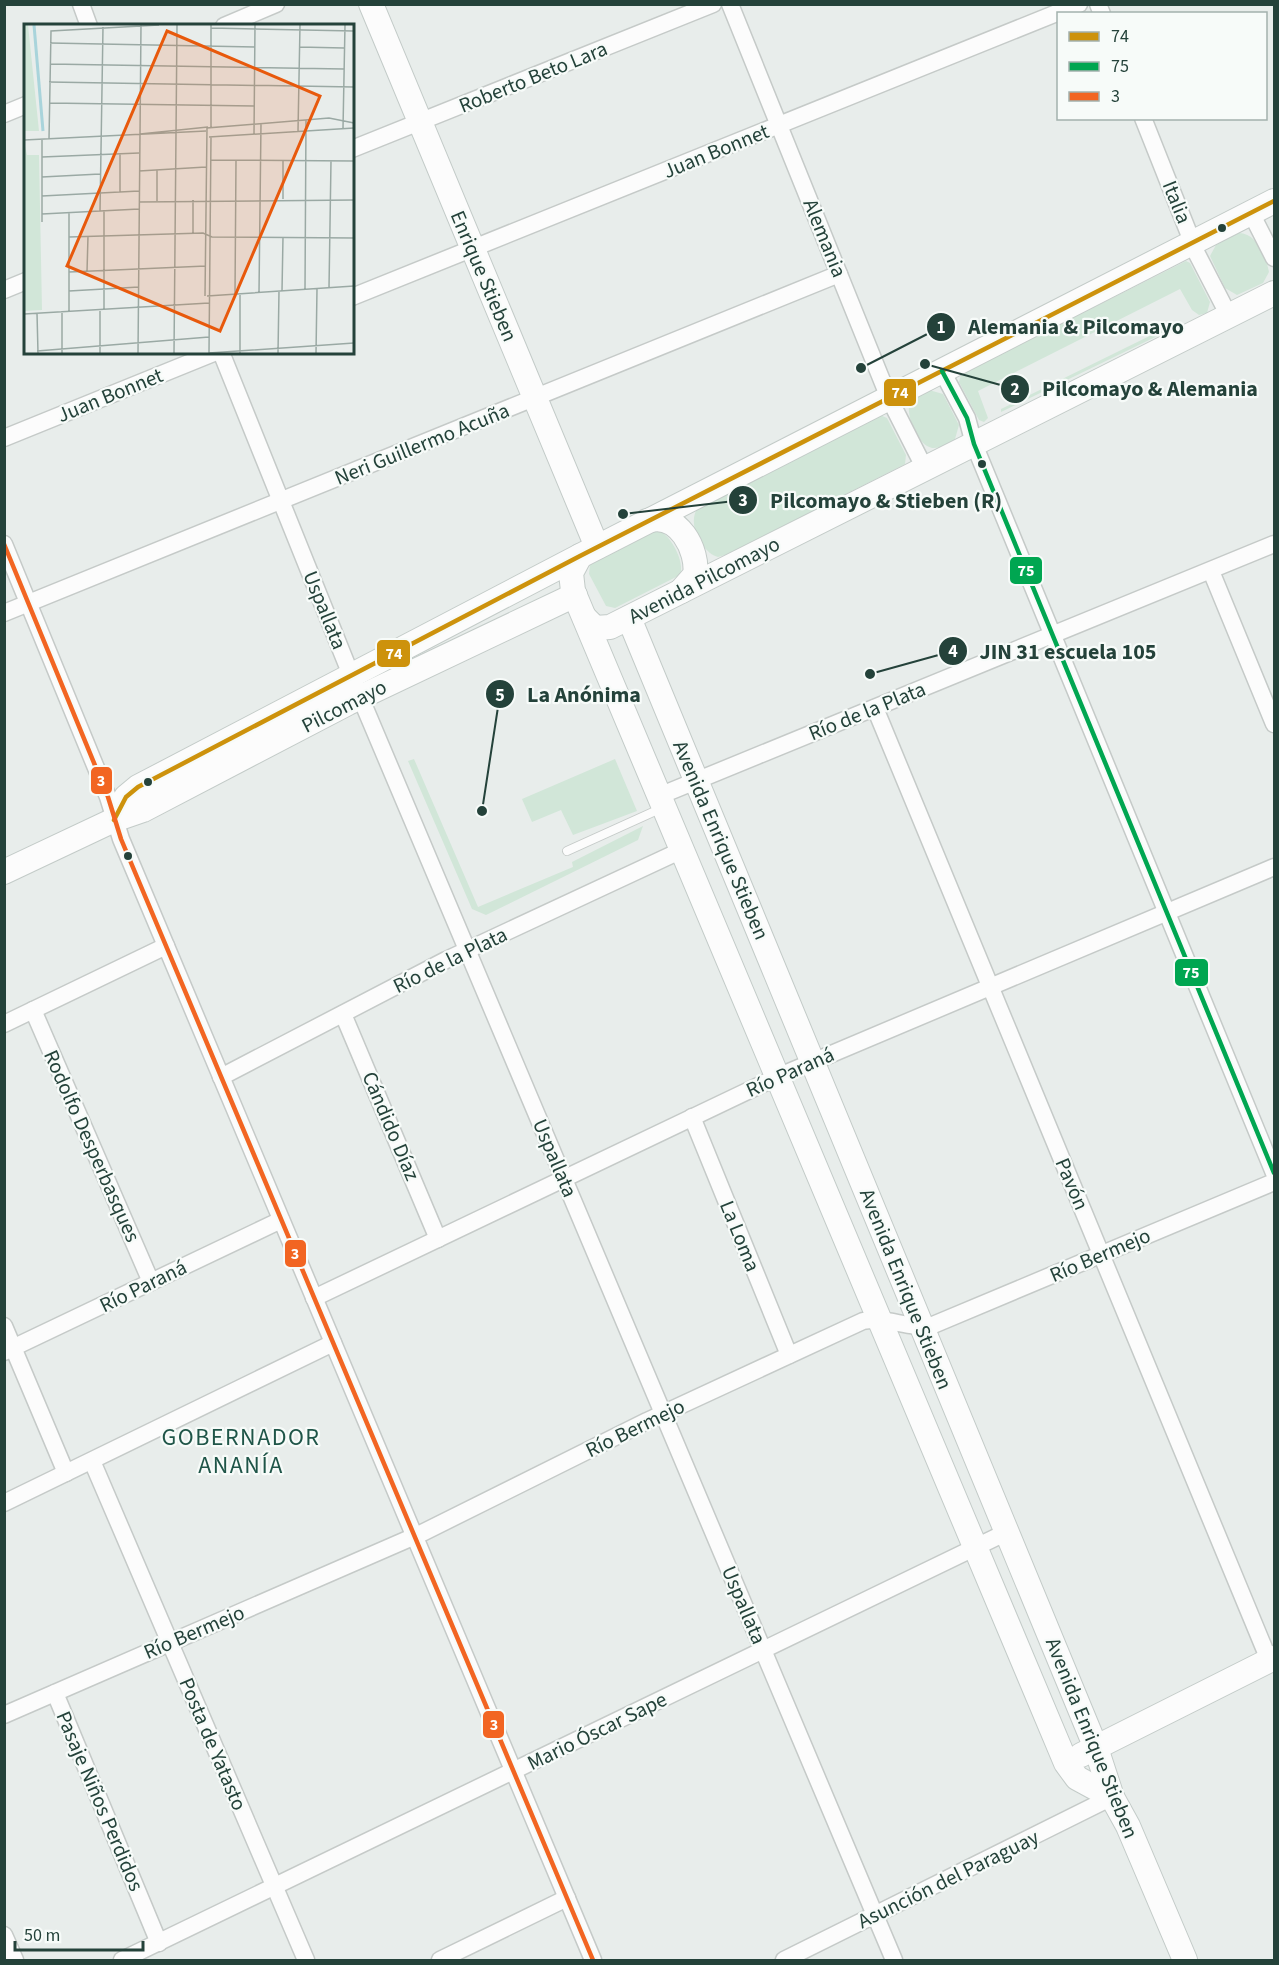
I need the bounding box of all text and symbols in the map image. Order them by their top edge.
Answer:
legend [1057,12,1267,120]
inset map [24,24,354,354]
text: 74 [1111,24,1129,49]
street label: Roberto Beto Lara [454,34,612,120]
text: 75 [1111,54,1129,79]
text: 3 [1111,84,1120,109]
street label: Juan Bonnet [659,116,773,186]
street label: Italia [1155,176,1199,228]
street label: Alemania [796,194,854,282]
street label: Enrique Stieben [443,206,525,346]
unlabelled marker [1216,222,1228,234]
callout: Alemania & Pilcomayo [926,307,1196,347]
text: Alemania & Pilcomayo [967,311,1184,343]
text: 1 [936,315,946,340]
street label: Juan Bonnet [53,360,167,430]
callout: Pilcomayo & Alemania [1000,369,1270,409]
text: Pilcomayo & Alemania [1042,373,1258,405]
text: 2 [1010,377,1020,402]
line badge: 74 [883,378,917,407]
text: 74 [892,382,909,404]
street label: Neri Guillermo Acuña [330,395,514,493]
unlabelled marker [976,458,988,470]
callout: Pilcomayo & Stieben (R) [728,480,1014,520]
text: Pilcomayo & Stieben (R) [770,485,1002,517]
text: 3 [738,488,748,513]
street label: Avenida Pilcomayo [623,529,785,631]
line badge: 75 [1009,556,1043,585]
text: 75 [1018,560,1034,582]
street label: Uspallata [296,566,354,654]
callout: JIN 31 escuela 105 [938,631,1169,671]
text: JIN 31 escuela 105 [980,636,1156,668]
line badge: 74 [376,639,411,668]
text: 4 [948,639,958,664]
text: 74 [386,643,403,665]
street label: Pilcomayo [296,672,392,740]
callout: La Anónima [485,674,653,714]
street label: Río de la Plata [804,674,930,748]
text: La Anónima [527,679,641,711]
text: 5 [495,683,505,708]
street label: Avenida Enrique Stieben [665,736,777,944]
line badge: 3 [90,766,113,795]
text: 3 [97,770,105,792]
unlabelled marker [142,776,154,788]
unlabelled marker [122,850,134,862]
street label: Río de la Plata [388,919,512,1001]
line badge: 75 [1174,958,1209,987]
text: 75 [1183,962,1199,984]
street label: Río Paraná [741,1039,839,1105]
street label: Rodolfo Desperbasques [36,1045,148,1247]
street label: Cándido Díaz [355,1067,427,1185]
street label: Uspallata [525,1114,585,1202]
street label: Pavón [1048,1153,1096,1215]
street label: Avenida Enrique Stieben [852,1184,960,1394]
street label: La Loma [712,1196,768,1276]
street label: Río Bermejo [1045,1220,1155,1290]
line badge: 3 [284,1239,307,1268]
text: 3 [291,1243,299,1265]
street label: Río Paraná [94,1252,192,1320]
street label: Río Bermejo [580,1391,690,1465]
district label: GOBERNADOR ANANÍA [161,1420,321,1483]
street label: Uspallata [714,1561,774,1649]
street label: Río Bermejo [139,1597,249,1667]
street label: Avenida Enrique Stieben [1038,1633,1146,1843]
street label: Posta de Yatasto [172,1673,254,1815]
street label: Mario Óscar Sape [522,1684,672,1778]
street label: Pasaje Niños Perdidos [49,1706,152,1896]
line badge: 3 [482,1710,505,1739]
text: 3 [490,1714,498,1736]
street label: Asunción del Paraguay [852,1822,1044,1936]
scale bar [15,1914,142,1952]
text: 50 m [24,1923,60,1948]

